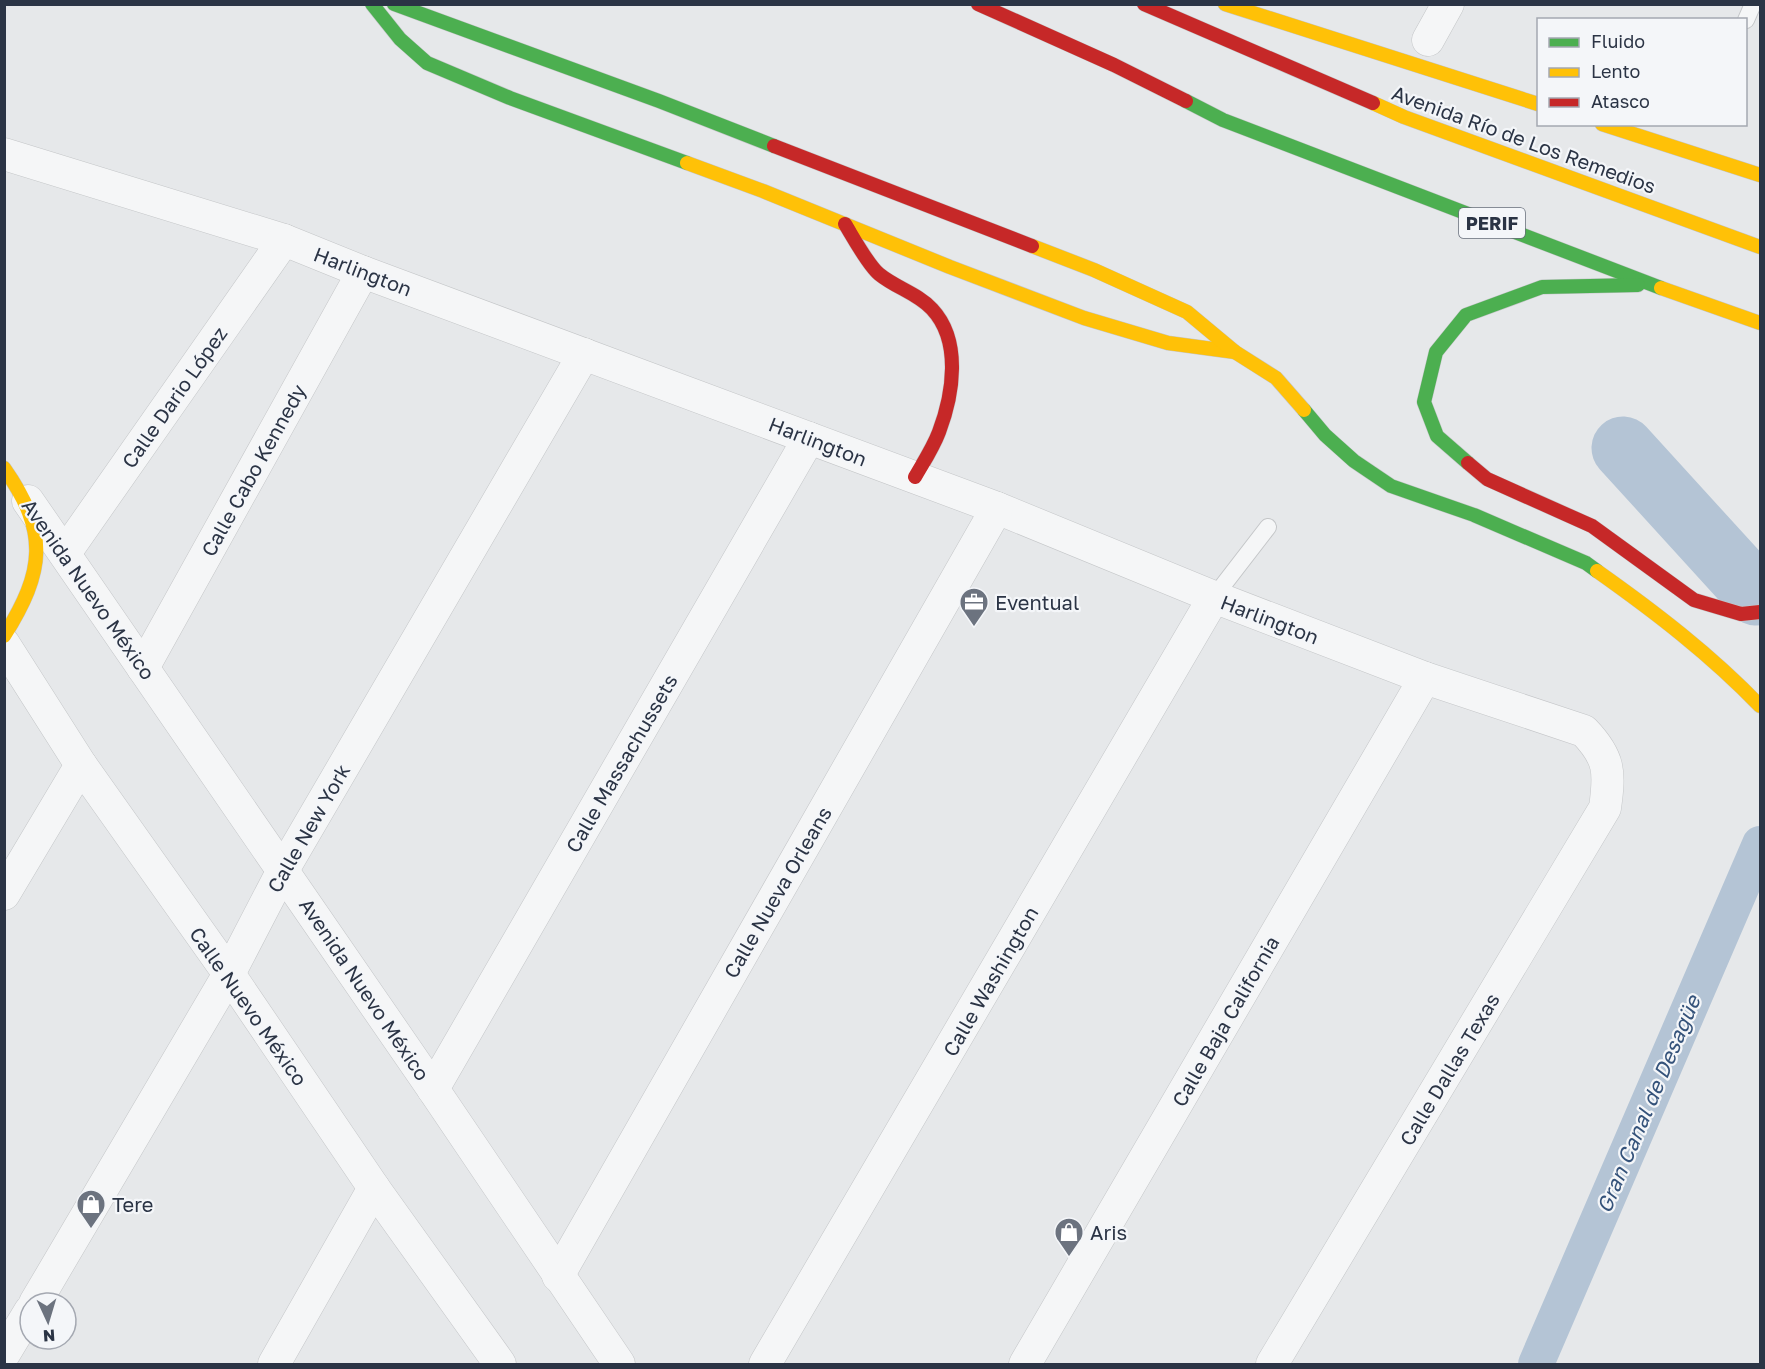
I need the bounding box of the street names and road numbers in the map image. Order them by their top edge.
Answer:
street label: Avenida Río de Los Remedios [1389,80,1659,198]
road number: PERIF [1459,208,1525,238]
street label: Harlington [311,241,415,301]
street label: Calle Dario López [116,322,232,472]
street label: Calle Cabo Kennedy [196,380,310,560]
street label: Harlington [766,411,870,471]
street label: Avenida Nuevo México [18,494,160,684]
street label: Harlington [1218,589,1322,649]
street label: Calle Massachussets [560,670,682,856]
street label: Calle New York [262,760,354,896]
street label: Calle Nueva Orleans [718,802,836,982]
street label: Avenida Nuevo México [295,893,435,1085]
street label: Calle Washington [937,902,1043,1060]
street label: Calle Nuevo México [185,922,313,1090]
street label: Calle Baja California [1166,931,1284,1111]
street label: Calle Dallas Texas [1394,988,1504,1150]

